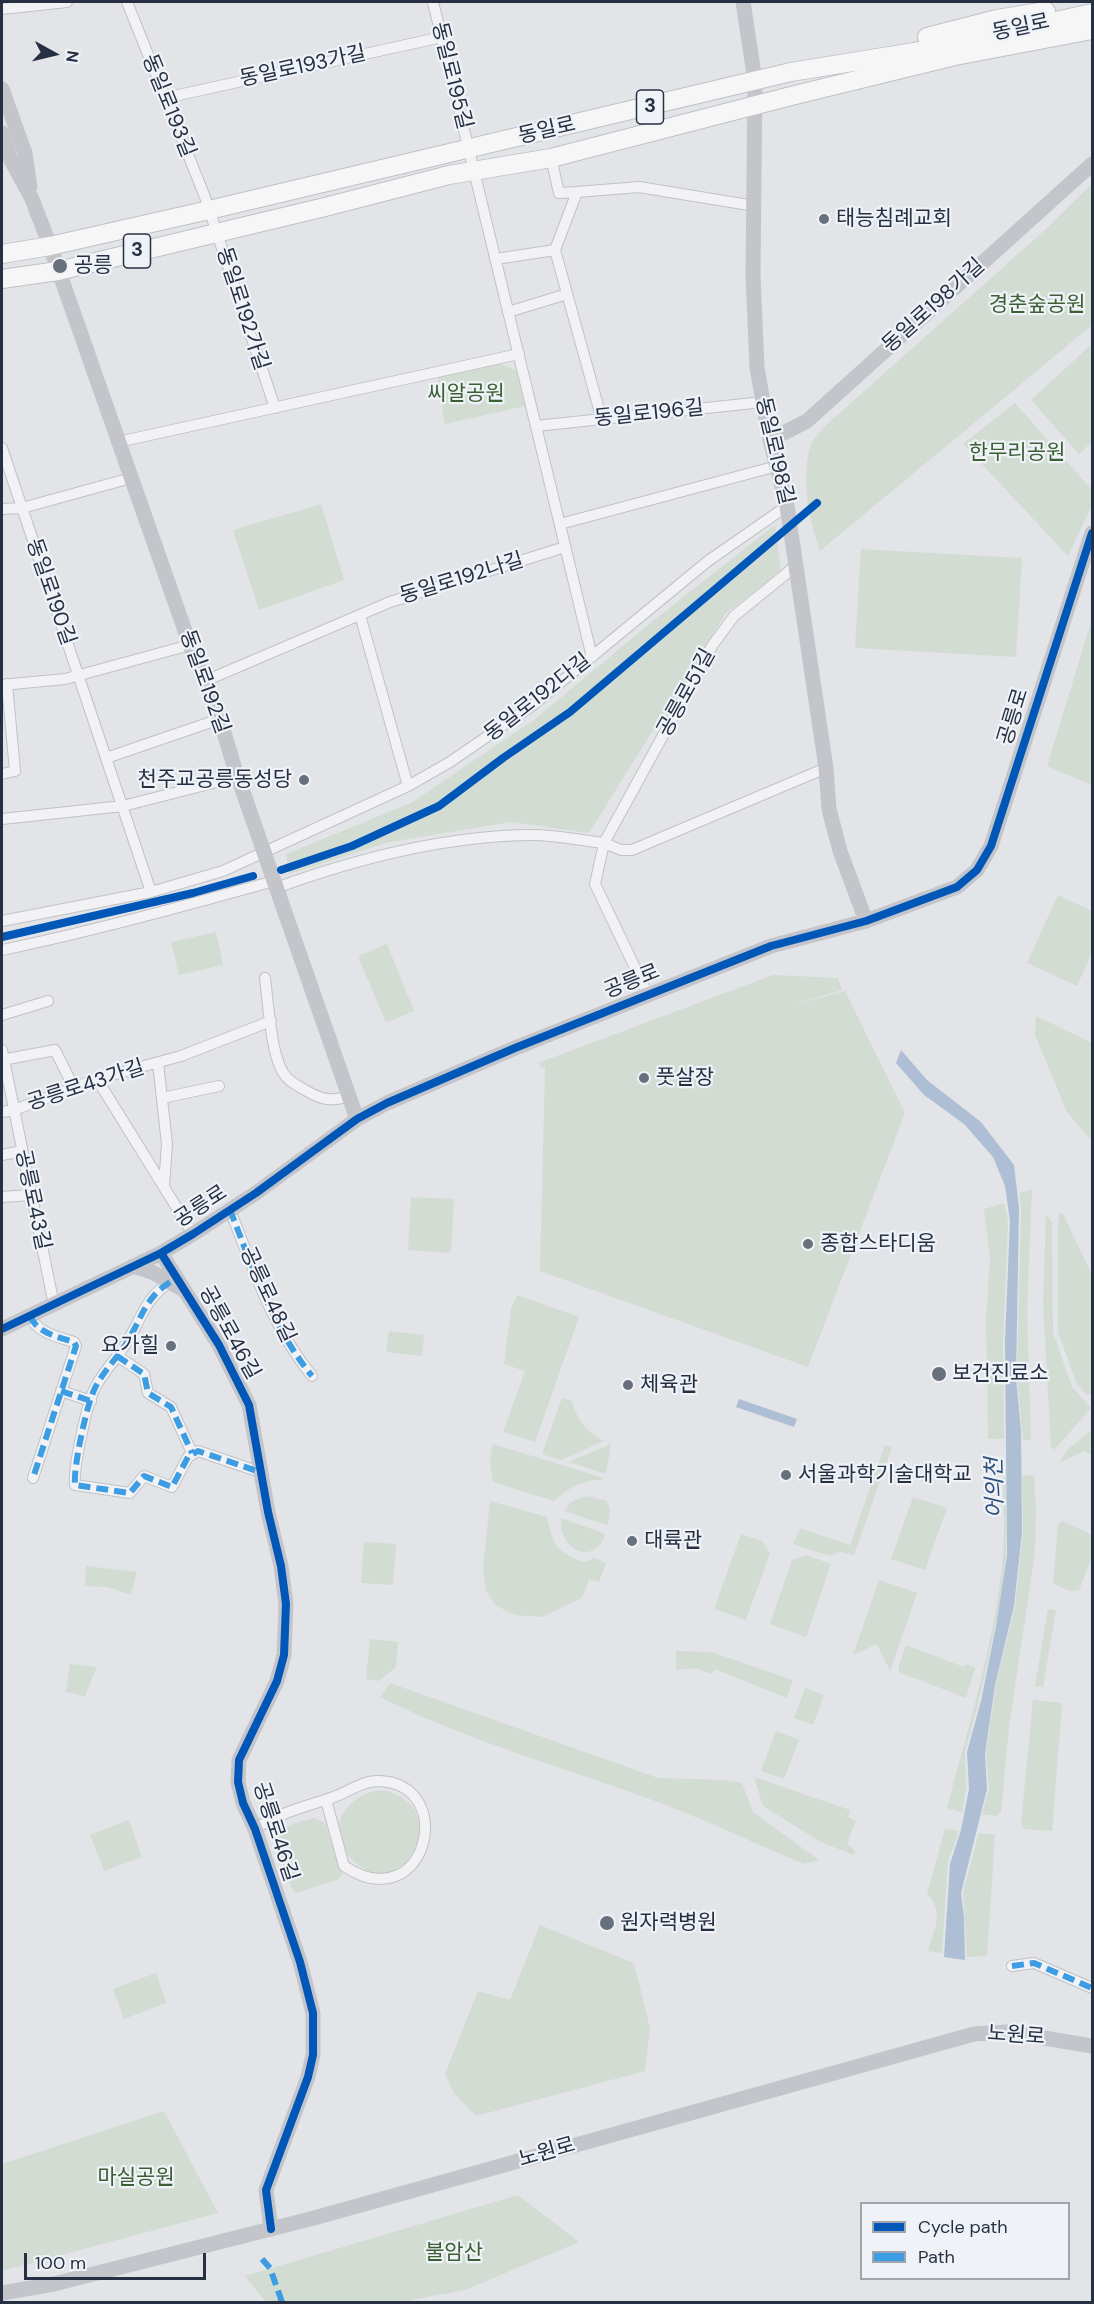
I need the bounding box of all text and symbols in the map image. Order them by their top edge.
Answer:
street label: 동일로 [990,10,1052,46]
street label: 동일로195길 [425,20,477,132]
north arrow [24,24,84,84]
street label: 동일로193가길 [238,41,368,93]
text: N [61,49,84,64]
street label: 동일로193길 [136,51,200,161]
road number: 3 [636,90,664,124]
street label: 동일로 [516,112,578,150]
place label: 태능침례교회 [836,206,952,232]
marker: 태능침례교회 [817,212,831,226]
road number: 3 [124,234,150,268]
street label: 동일로192가길 [210,244,274,374]
place label: 공릉 [74,253,113,279]
street label: 동일로198가길 [878,254,990,358]
marker: 공릉 [51,257,69,275]
park label: 경춘숲공원 [989,292,1085,318]
park label: 씨알공원 [427,381,505,407]
street label: 동일로198길 [749,395,799,507]
street label: 동일로196길 [593,396,705,432]
park label: 한무리공원 [969,440,1065,466]
street label: 동일로190길 [20,535,80,649]
street label: 동일로192나길 [397,548,527,610]
street label: 동일로192길 [174,627,234,737]
street label: 공릉로51길 [653,645,721,741]
street label: 동일로192다길 [480,649,596,747]
street label: 공릉로 [993,686,1035,748]
place label: 천주교공릉동성당 [137,767,292,793]
marker: 천주교공릉동성당 [297,773,311,787]
street label: 공릉로 [600,959,664,1005]
street label: 공릉로43가길 [24,1055,148,1117]
place label: 풋살장 [656,1065,714,1091]
marker: 풋살장 [637,1071,651,1085]
street label: 공릉로43길 [9,1147,55,1253]
street label: 공릉로 [170,1181,232,1233]
place label: 종합스타디움 [820,1231,936,1257]
marker: 종합스타디움 [801,1237,815,1251]
street label: 공릉로48길 [234,1243,300,1347]
street label: 공릉로46길 [193,1282,265,1384]
place label: 요가힐 [101,1333,159,1359]
marker: 요가힐 [164,1339,178,1353]
place label: 보건진료소 [952,1361,1049,1387]
marker: 보건진료소 [930,1365,948,1383]
place label: 체육관 [640,1372,698,1398]
marker: 체육관 [621,1378,635,1392]
water label: 어의천 [982,1457,1010,1519]
place label: 서울과학기술대학교 [798,1462,972,1488]
marker: 서울과학기술대학교 [779,1468,793,1482]
place label: 대륙관 [644,1528,702,1554]
marker: 대륙관 [625,1534,639,1548]
street label: 공릉로46길 [247,1779,303,1885]
place label: 원자력병원 [620,1910,717,1936]
marker: 원자력병원 [598,1914,616,1932]
street label: 노원로 [986,2021,1046,2051]
street label: 노원로 [516,2133,578,2173]
park label: 마실공원 [97,2165,175,2191]
legend [860,2202,1070,2280]
text: Cycle path [918,2215,1008,2239]
park label: 불암산 [425,2240,483,2266]
scale bar [27,2241,208,2279]
text: Path [918,2245,955,2269]
text: 100 m [35,2251,86,2275]

